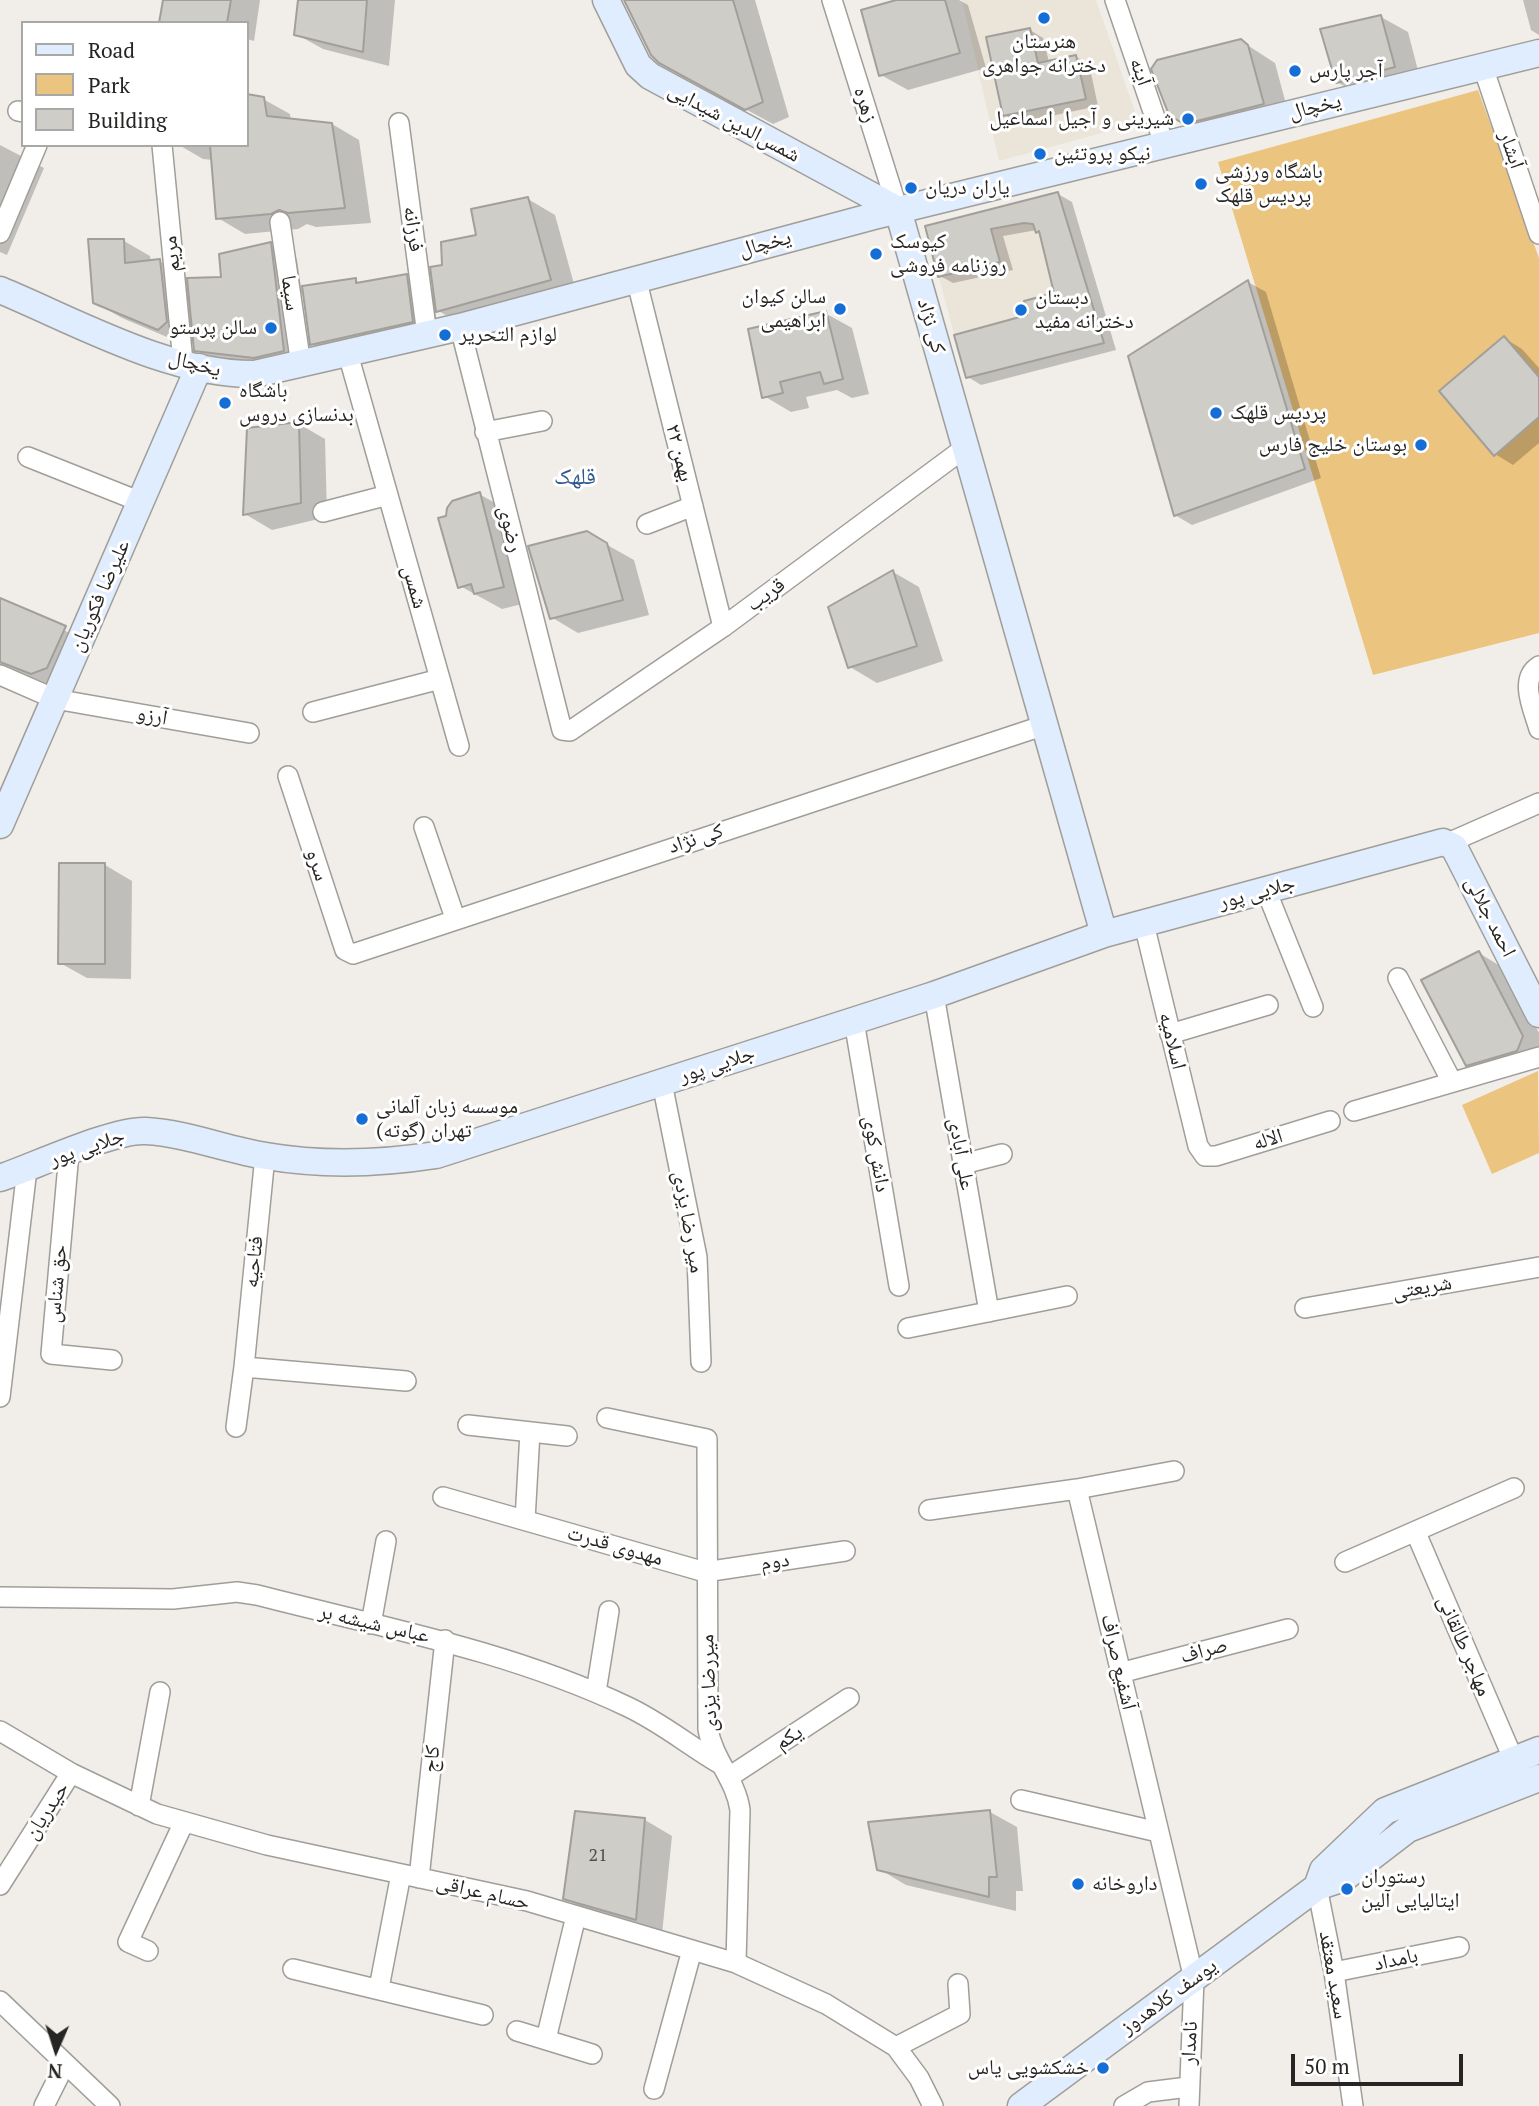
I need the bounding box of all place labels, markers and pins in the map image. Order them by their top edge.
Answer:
marker: هنرستان دخترانه جواهری [1036,10,1052,26]
place label: هنرستان دخترانه جواهری [982,29,1106,79]
place label: آجر پارس [1309,58,1383,84]
marker: آجر پارس [1287,63,1303,79]
place label: شیرینی و آجیل اسماعيل [990,106,1174,132]
marker: شیرینی و آجیل اسماعيل [1180,111,1196,127]
place label: نیکو پروتئین [1054,141,1151,167]
marker: نیکو پروتئین [1032,146,1048,162]
place label: باشگاه ورزشی پردیس قلهک [1215,159,1323,209]
place label: یاران دریان [925,175,1010,201]
marker: باشگاه ورزشی پردیس قلهک [1193,176,1209,192]
marker: یاران دریان [903,180,919,196]
place label: کیوسک روزنامه فروشی [890,229,1007,279]
marker: کیوسک روزنامه فروشی [868,246,884,262]
place label: سالن کیوان ابراهیمی [742,284,826,334]
place label: دبستان دخترانه مفید [1035,285,1134,335]
marker: سالن کیوان ابراهیمی [832,301,848,317]
marker: دبستان دخترانه مفید [1013,302,1029,318]
place label: سالن پرستو [169,315,257,341]
marker: سالن پرستو [263,320,279,336]
place label: لوازم التحریر [459,322,557,348]
marker: لوازم التحریر [437,327,453,343]
place label: باشگاه بدنسازی دروس [239,378,354,428]
marker: باشگاه بدنسازی دروس [217,395,233,411]
place label: پردیس قلهک [1230,400,1326,426]
marker: پردیس قلهک [1208,405,1224,421]
place label: بوستان خلیج فارس [1259,432,1407,458]
marker: بوستان خلیج فارس [1413,437,1429,453]
place label: موسسه زبان آلمانی تهران (گوته) [376,1094,518,1144]
marker: موسسه زبان آلمانی تهران (گوته) [354,1111,370,1127]
place label: رستوران ایتالیایی آلین [1361,1864,1459,1914]
place label: داروخانه [1092,1871,1158,1897]
marker: داروخانه [1070,1876,1086,1892]
marker: رستوران ایتالیایی آلین [1339,1881,1355,1897]
place label: خشکشویی یاس [968,2055,1089,2081]
marker: خشکشویی یاس [1095,2060,1111,2076]

